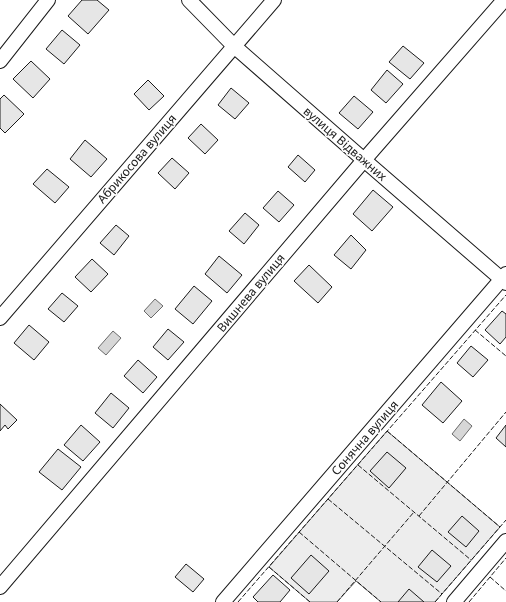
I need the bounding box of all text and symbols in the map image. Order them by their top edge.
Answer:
street label: вулиця Відважних [300,103,391,185]
street label: Абрикосова вулиця [93,110,180,207]
street label: Вишнева вулиця [213,250,288,335]
street label: Сонячна вулиця [327,397,402,479]

